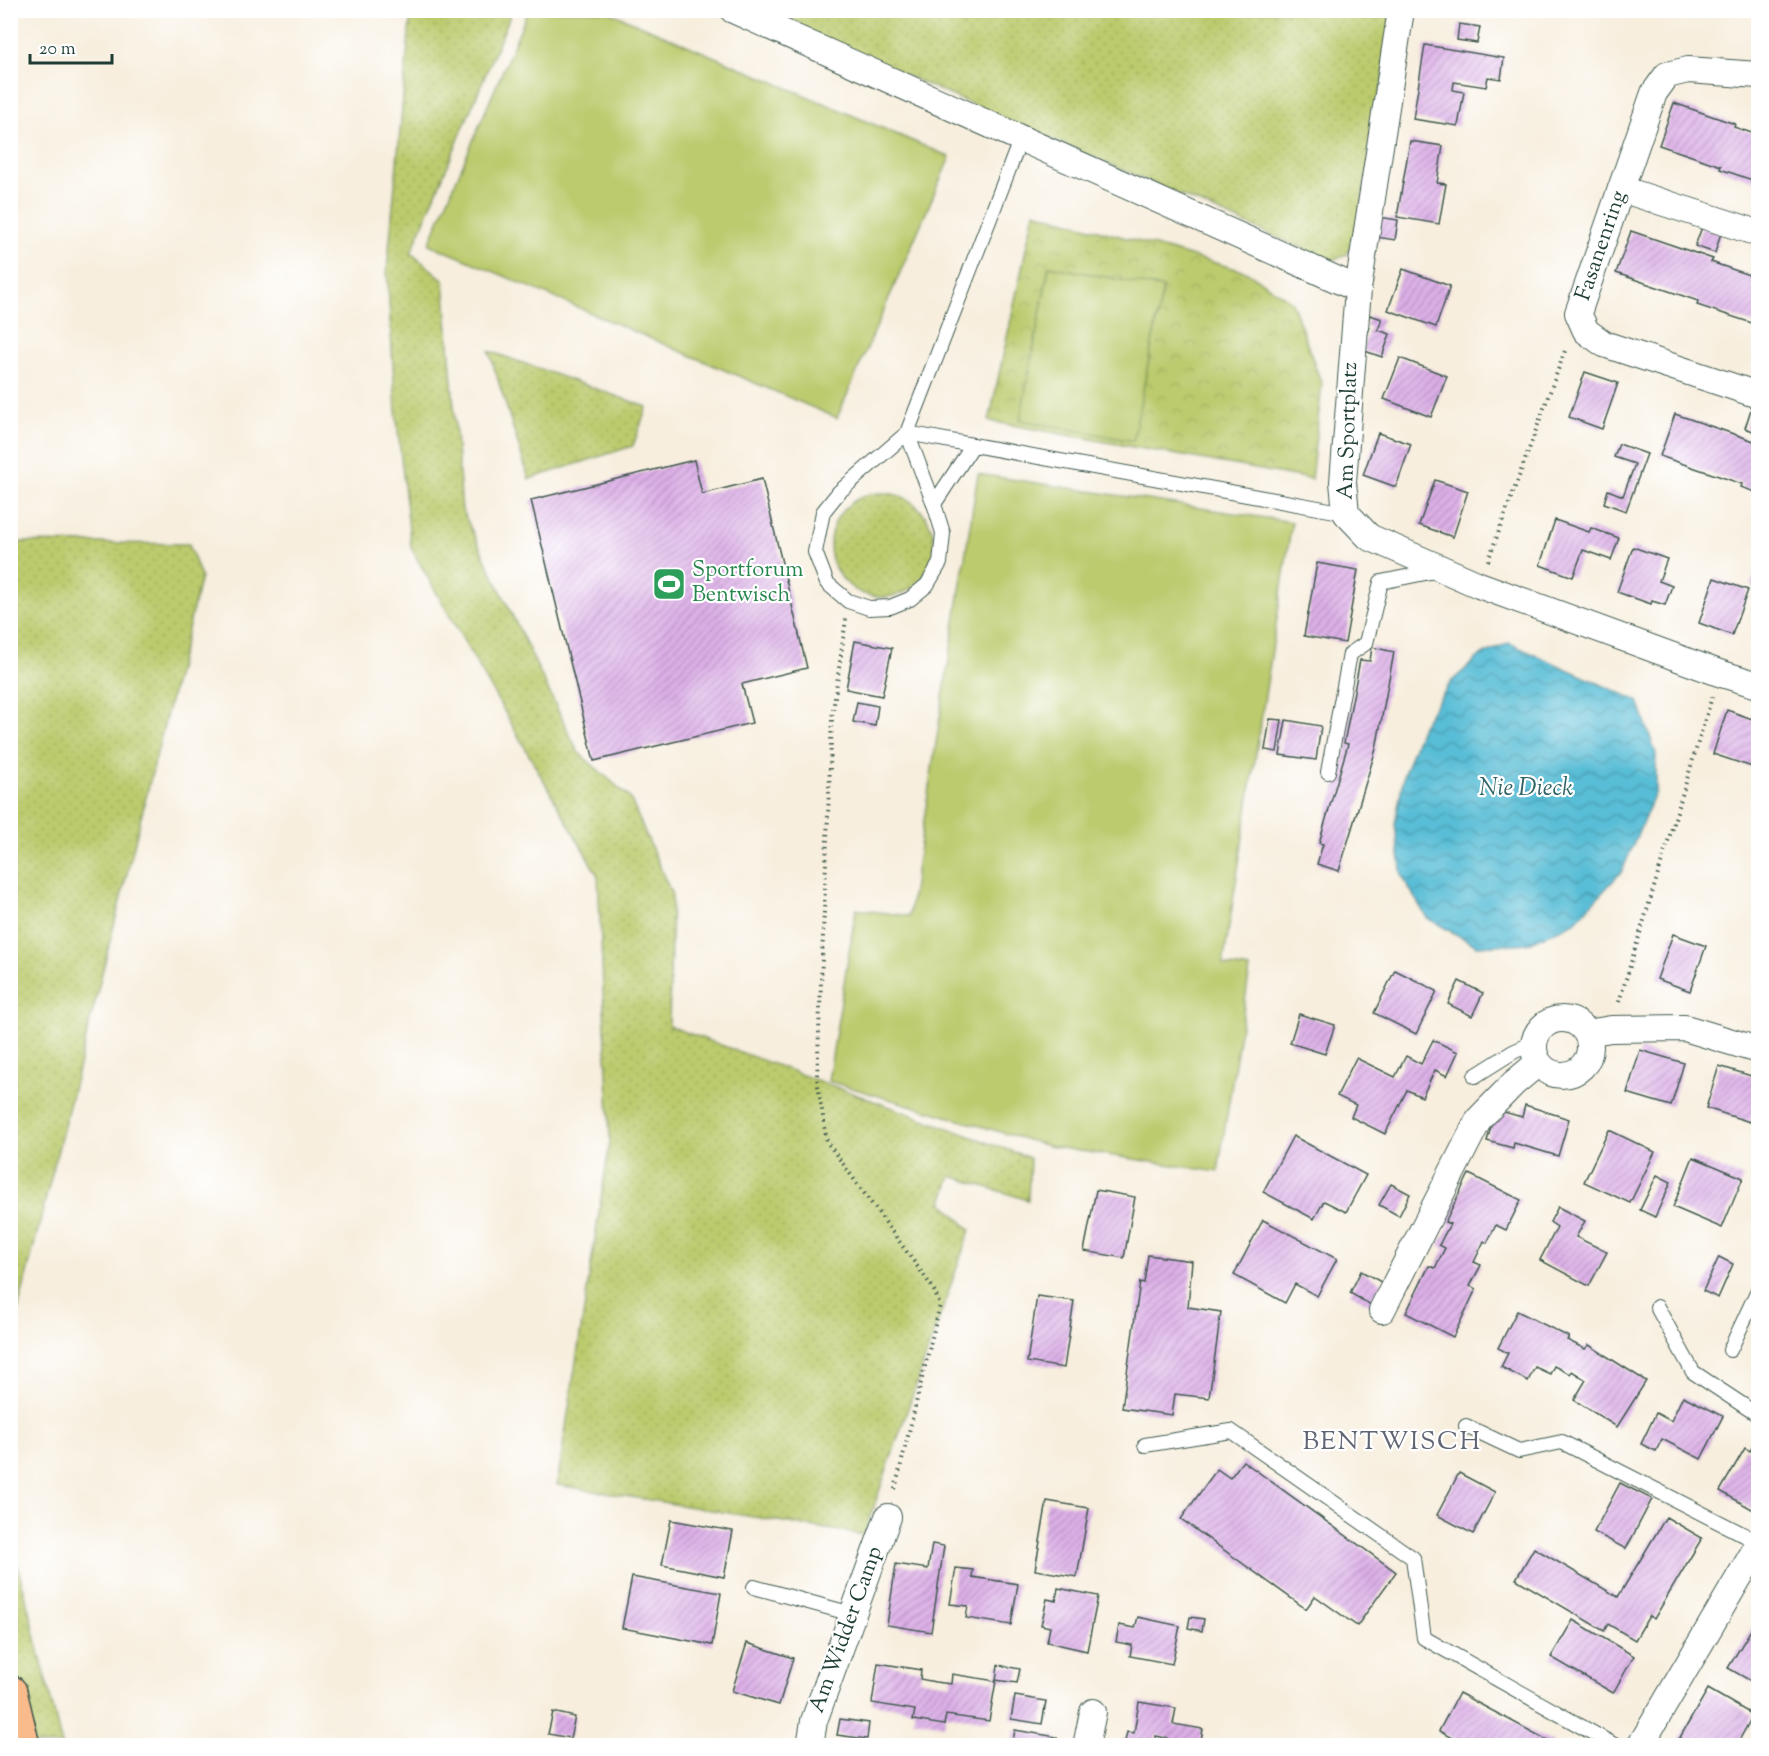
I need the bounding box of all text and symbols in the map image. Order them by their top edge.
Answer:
scale bar [30,27,112,65]
text: 20 m [39,37,76,63]
street label: Fasanenring [1568,186,1636,305]
street label: Am Sportplatz [1331,362,1367,500]
place label: Sportforum Bentwisch [692,555,803,612]
sports icon: Sportforum Bentwisch [651,566,687,602]
water label: Nie Dieck [1479,772,1573,806]
district label: BENTWISCH [1302,1424,1482,1461]
street label: Am Widder Camp [802,1542,892,1718]

